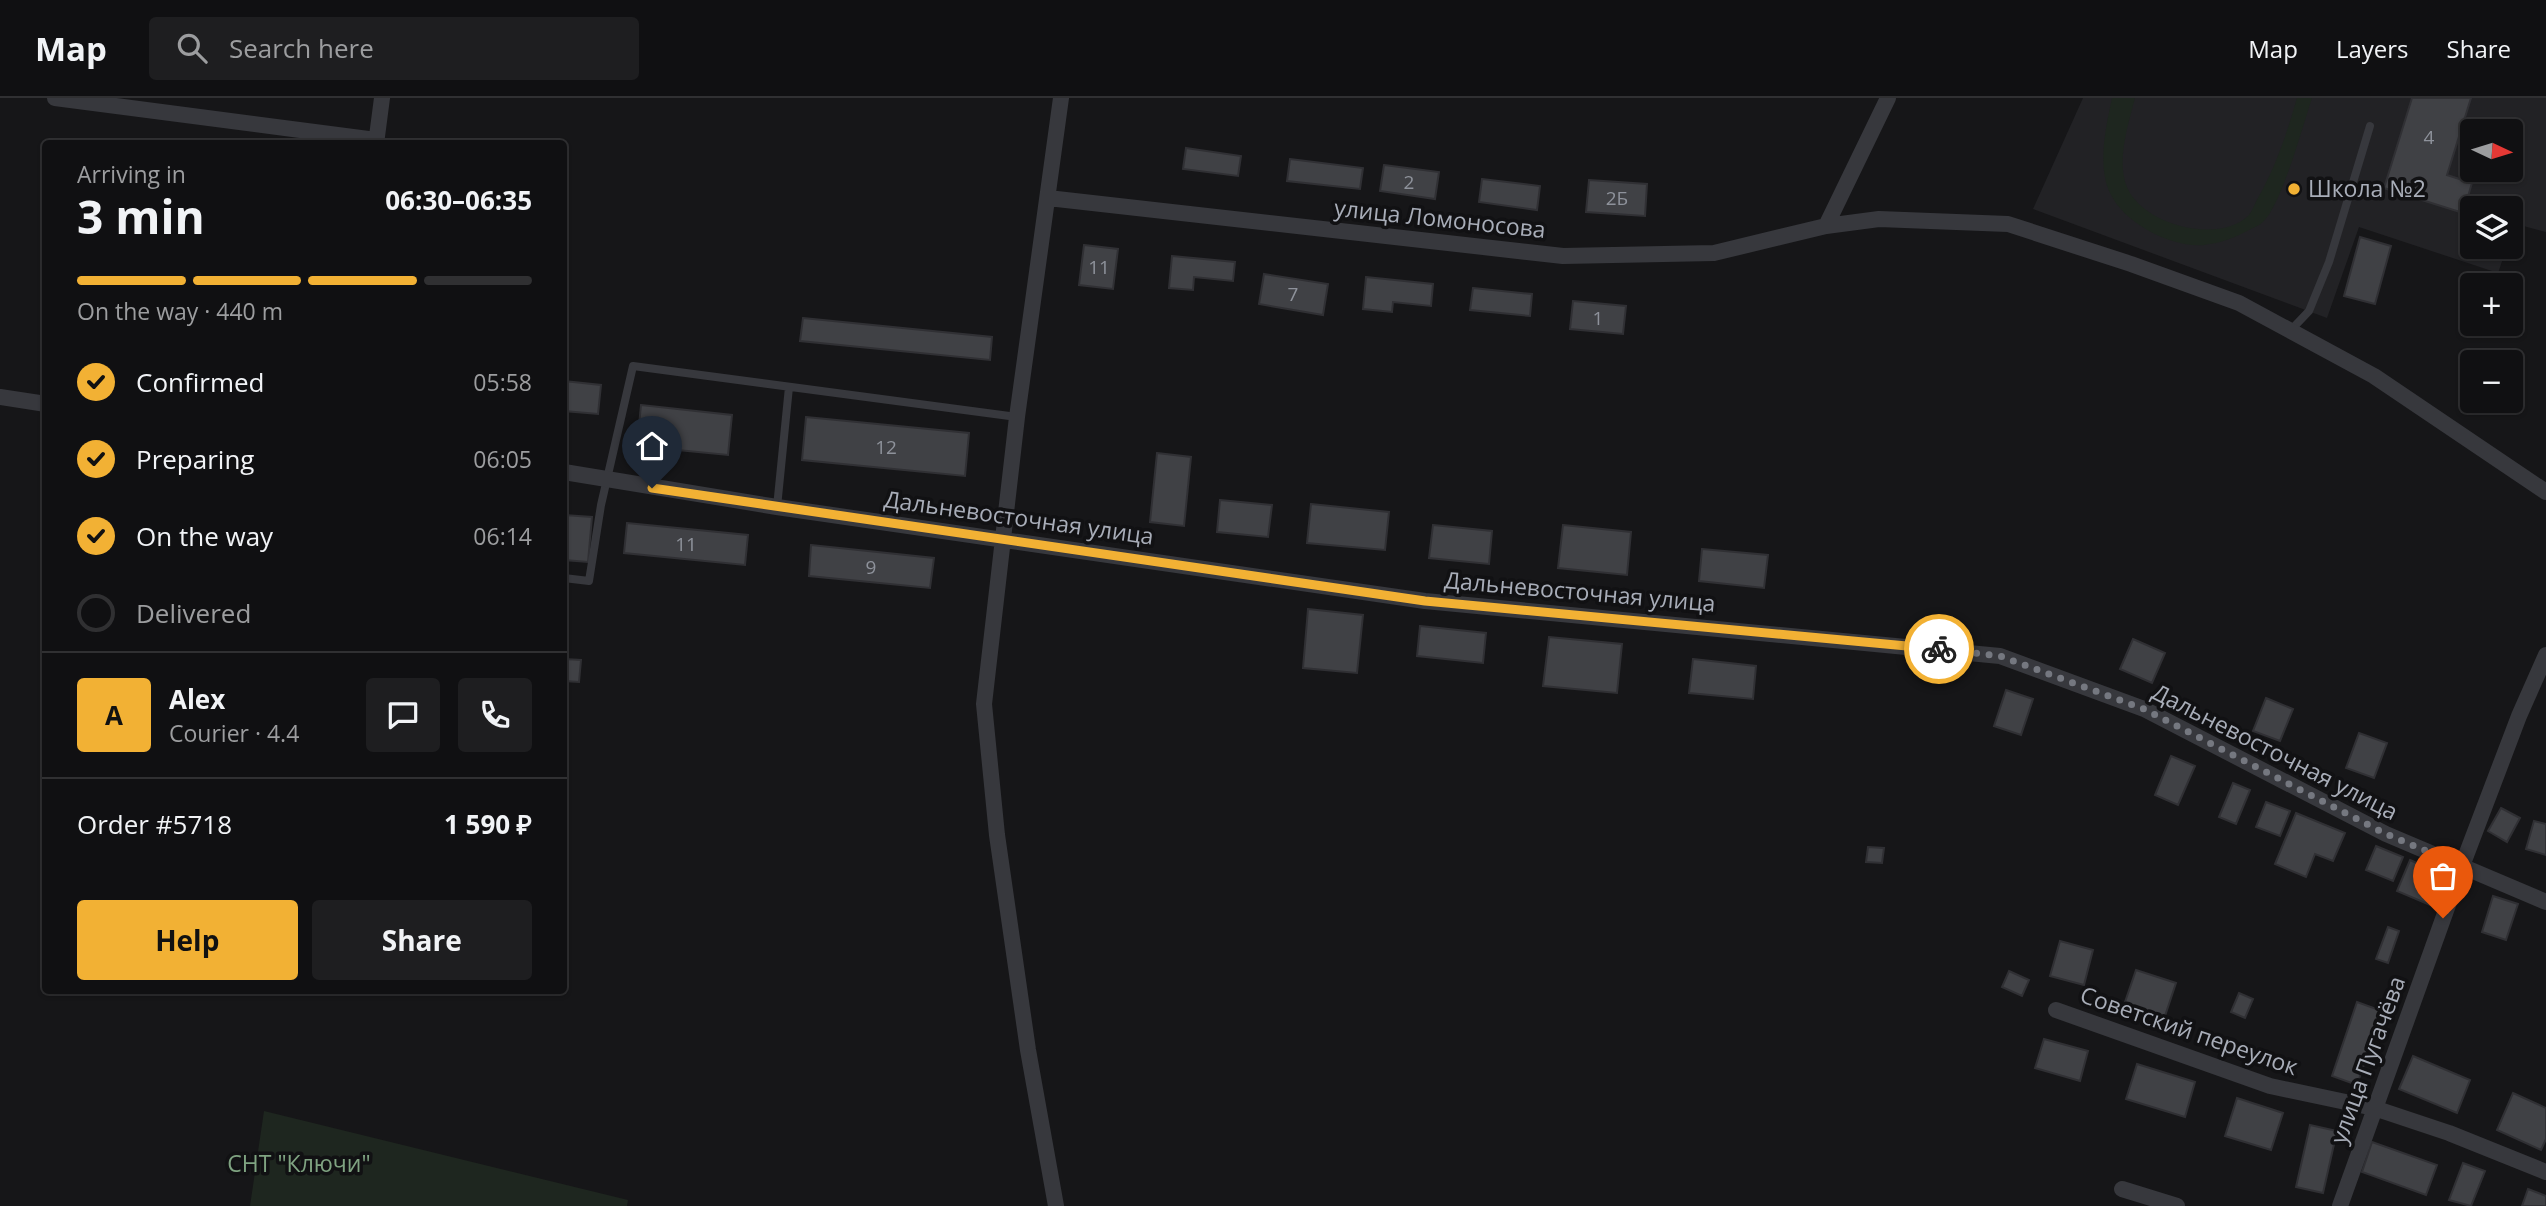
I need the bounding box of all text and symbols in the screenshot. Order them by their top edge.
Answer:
search box [149,17,639,80]
text: Map [35,26,107,71]
icon: search [173,29,211,67]
text: Search here [229,30,374,66]
text: Map [2248,32,2298,65]
text: Layers [2336,32,2409,65]
text: Share [2447,32,2511,65]
north arrow [2460,119,2524,182]
map controls [2460,119,2523,413]
house number: 4 [2424,124,2435,150]
text: Arriving in [77,158,186,190]
house number: 2 [1404,169,1414,195]
place label: Школа №2 [2308,172,2426,204]
marker: Школа №2 [2286,181,2302,197]
text: 06:30–06:35 [385,182,532,218]
text: 3 min [77,185,205,247]
house number: 2Б [1606,185,1628,211]
street label: улица Ломоносова [1333,191,1547,245]
button: layers [2460,196,2523,259]
house number: 11 [1088,254,1110,280]
button: + [2460,273,2523,336]
house number: 7 [1288,281,1298,307]
text: On the way · 440 m [77,295,283,327]
house number: 1 [1593,305,1603,331]
button: − [2460,350,2523,413]
icon: check [77,363,115,401]
text: Confirmed [136,364,264,400]
text: 05:58 [473,366,532,398]
pin [622,416,682,488]
icon: home [633,427,671,465]
house number: 12 [875,434,897,460]
icon: check [77,440,115,478]
text: Preparing [136,441,254,477]
text: 06:05 [473,443,532,475]
street label: Дальневосточная улица [882,482,1156,552]
icon: check [77,517,115,555]
text: On the way [136,518,273,554]
text: 06:14 [473,520,532,552]
house number: 11 [675,531,697,557]
house number: 9 [866,554,876,580]
street label: Дальневосточная улица [1443,563,1717,619]
text: Delivered [136,595,251,631]
courier [1904,614,1974,684]
icon: bike [1920,630,1958,668]
street label: Дальневосточная улица [2147,675,2404,827]
button: chat [366,678,440,752]
button: phone [458,678,532,752]
text: Alex [169,681,225,717]
text: A [105,697,123,733]
text: Courier · 4.4 [169,717,299,749]
text: Order #5718 [77,806,232,842]
text: 1 590 ₽ [444,806,532,842]
pin [2413,846,2473,918]
icon: bag [2424,857,2462,895]
button: Help [77,900,298,980]
button: Share [312,900,532,980]
street label: улица Пугачёва [2322,971,2412,1148]
street label: Советский переулок [2076,978,2302,1082]
park label: СНТ "Ключи" [227,1147,371,1179]

